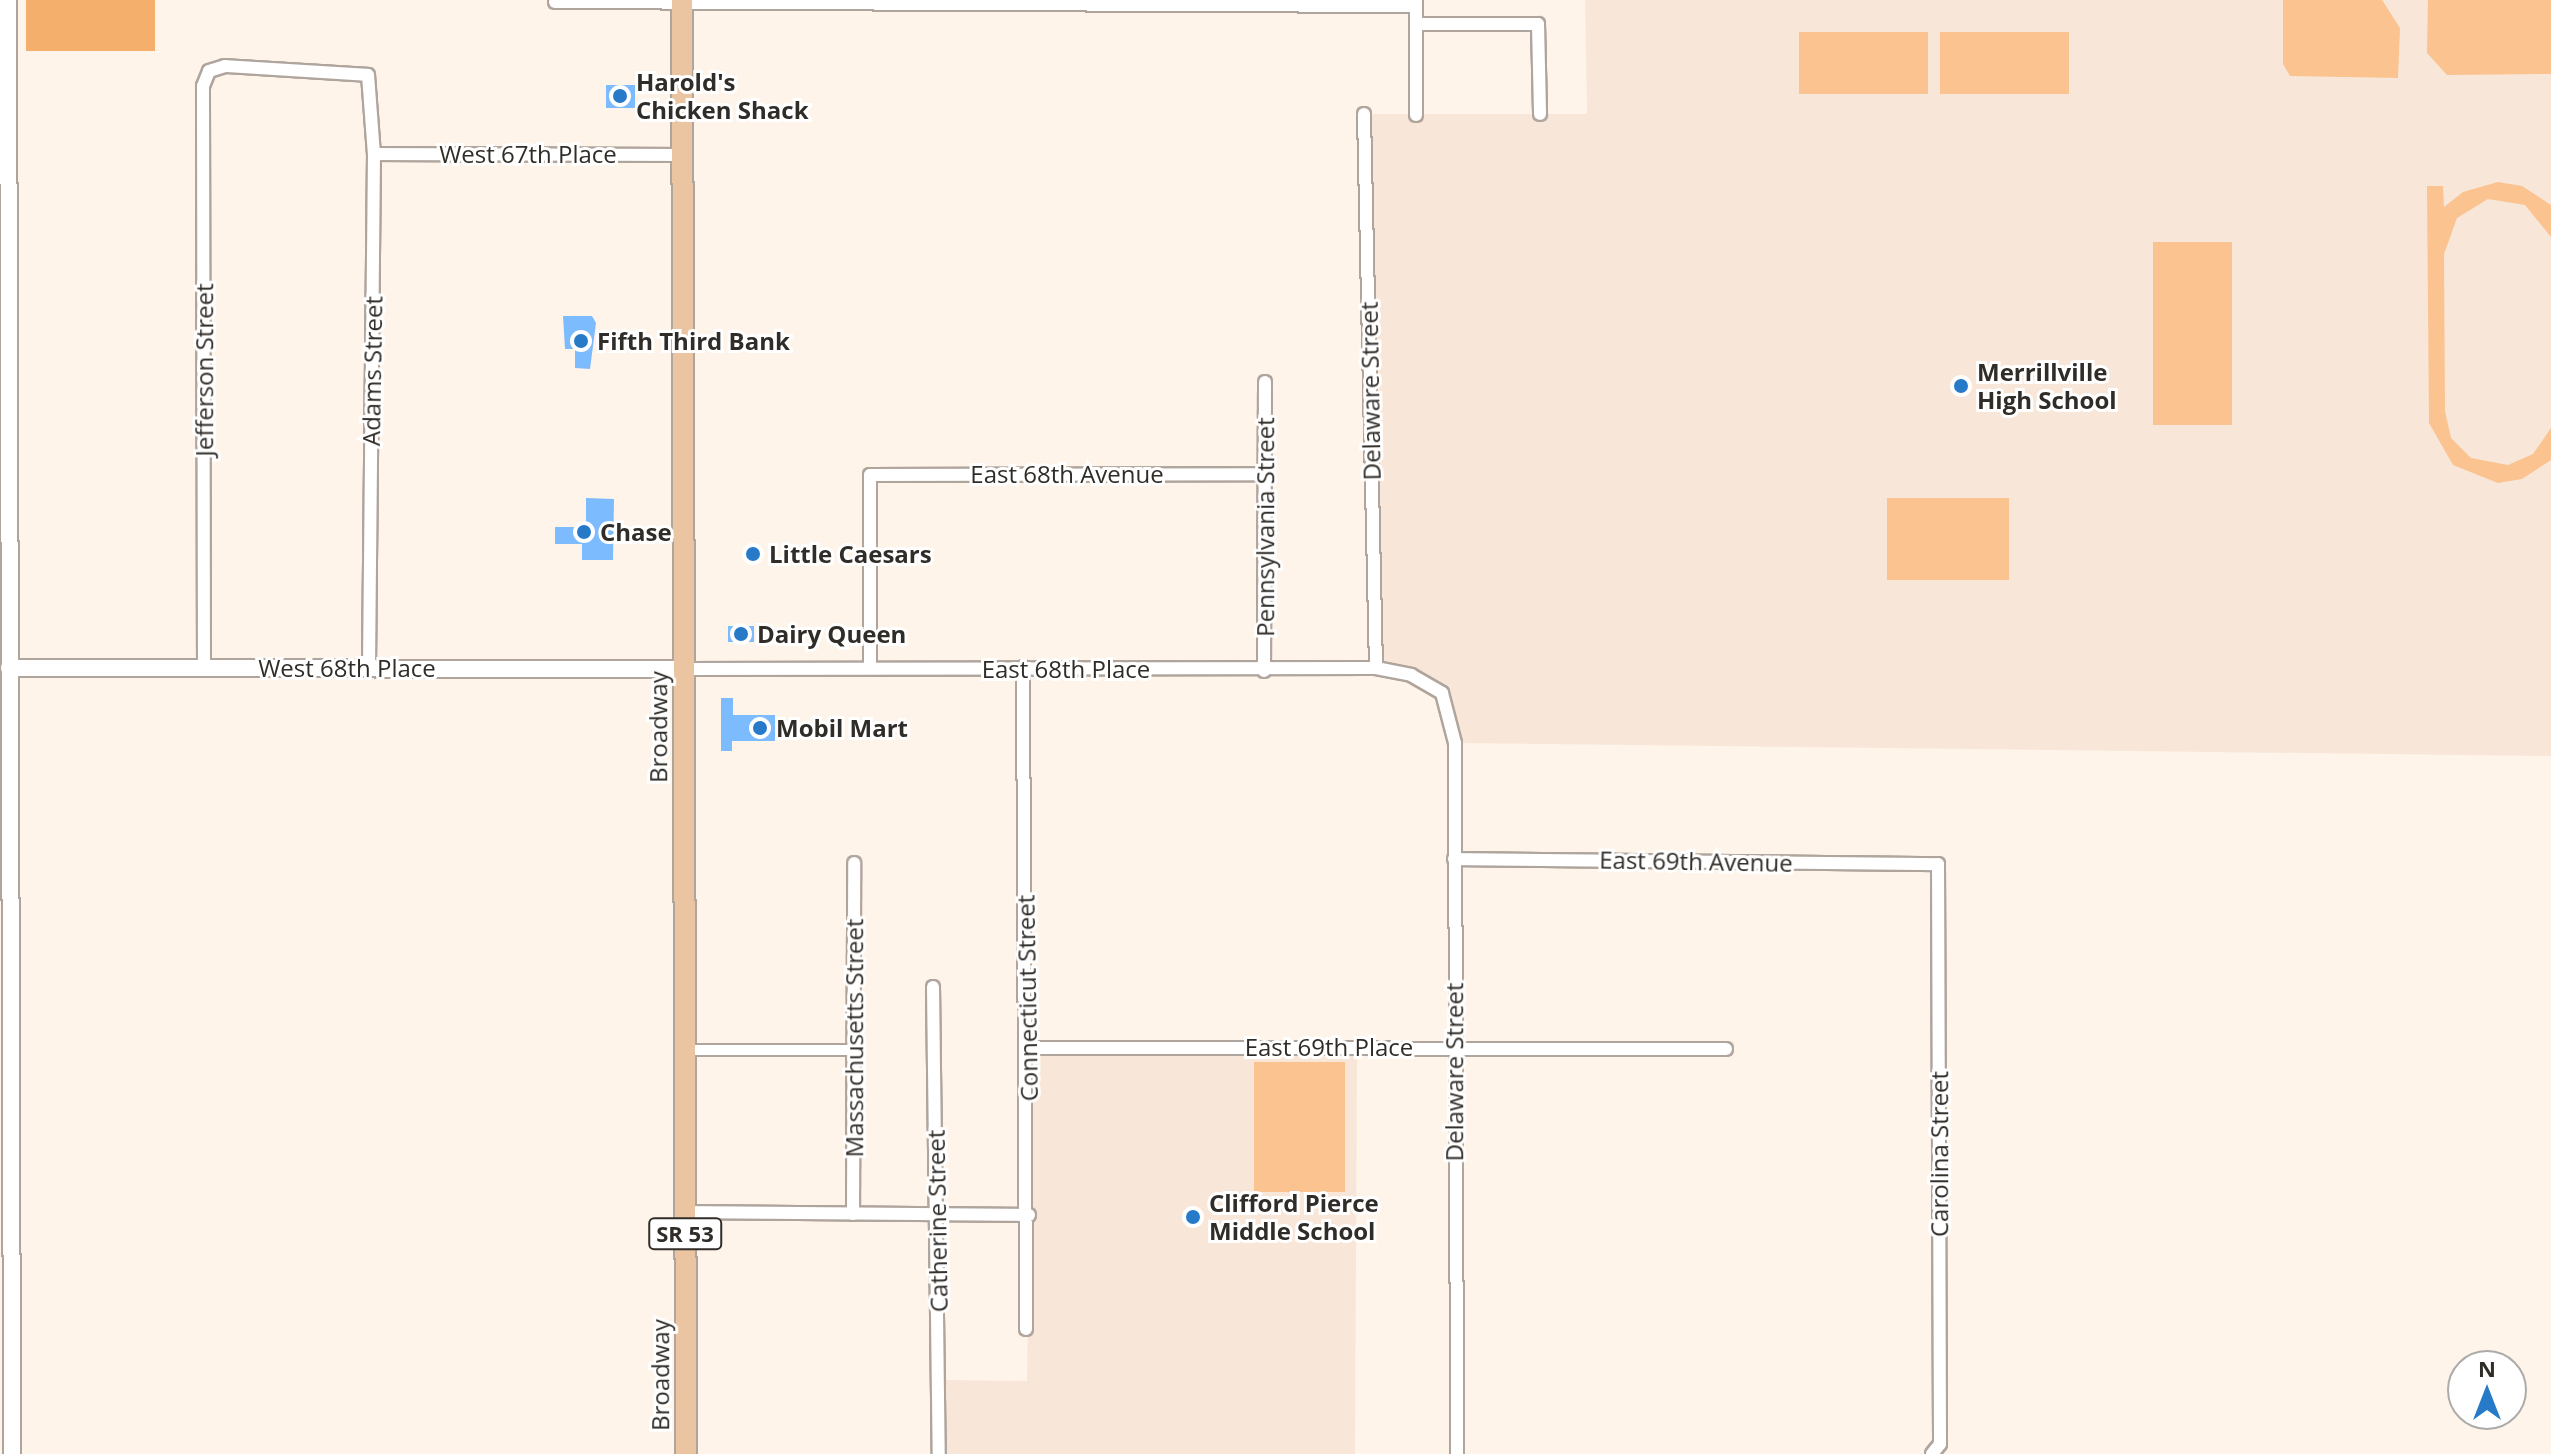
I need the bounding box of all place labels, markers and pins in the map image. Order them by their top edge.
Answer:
place label: Harold's Chicken Shack [636,68,809,124]
marker: Harold's Chicken Shack [611,87,629,105]
place label: Fifth Third Bank [597,327,790,355]
marker: Fifth Third Bank [572,332,590,350]
place label: Merrillville High School [1977,358,2117,414]
marker: Merrillville High School [1952,377,1970,395]
place label: Chase [600,518,672,546]
marker: Chase [575,523,593,541]
place label: Little Caesars [769,540,932,568]
marker: Little Caesars [744,545,762,563]
place label: Dairy Queen [757,620,906,648]
marker: Dairy Queen [732,625,750,643]
place label: Mobil Mart [776,714,908,742]
marker: Mobil Mart [751,719,769,737]
place label: Clifford Pierce Middle School [1209,1189,1379,1245]
marker: Clifford Pierce Middle School [1184,1208,1202,1226]

